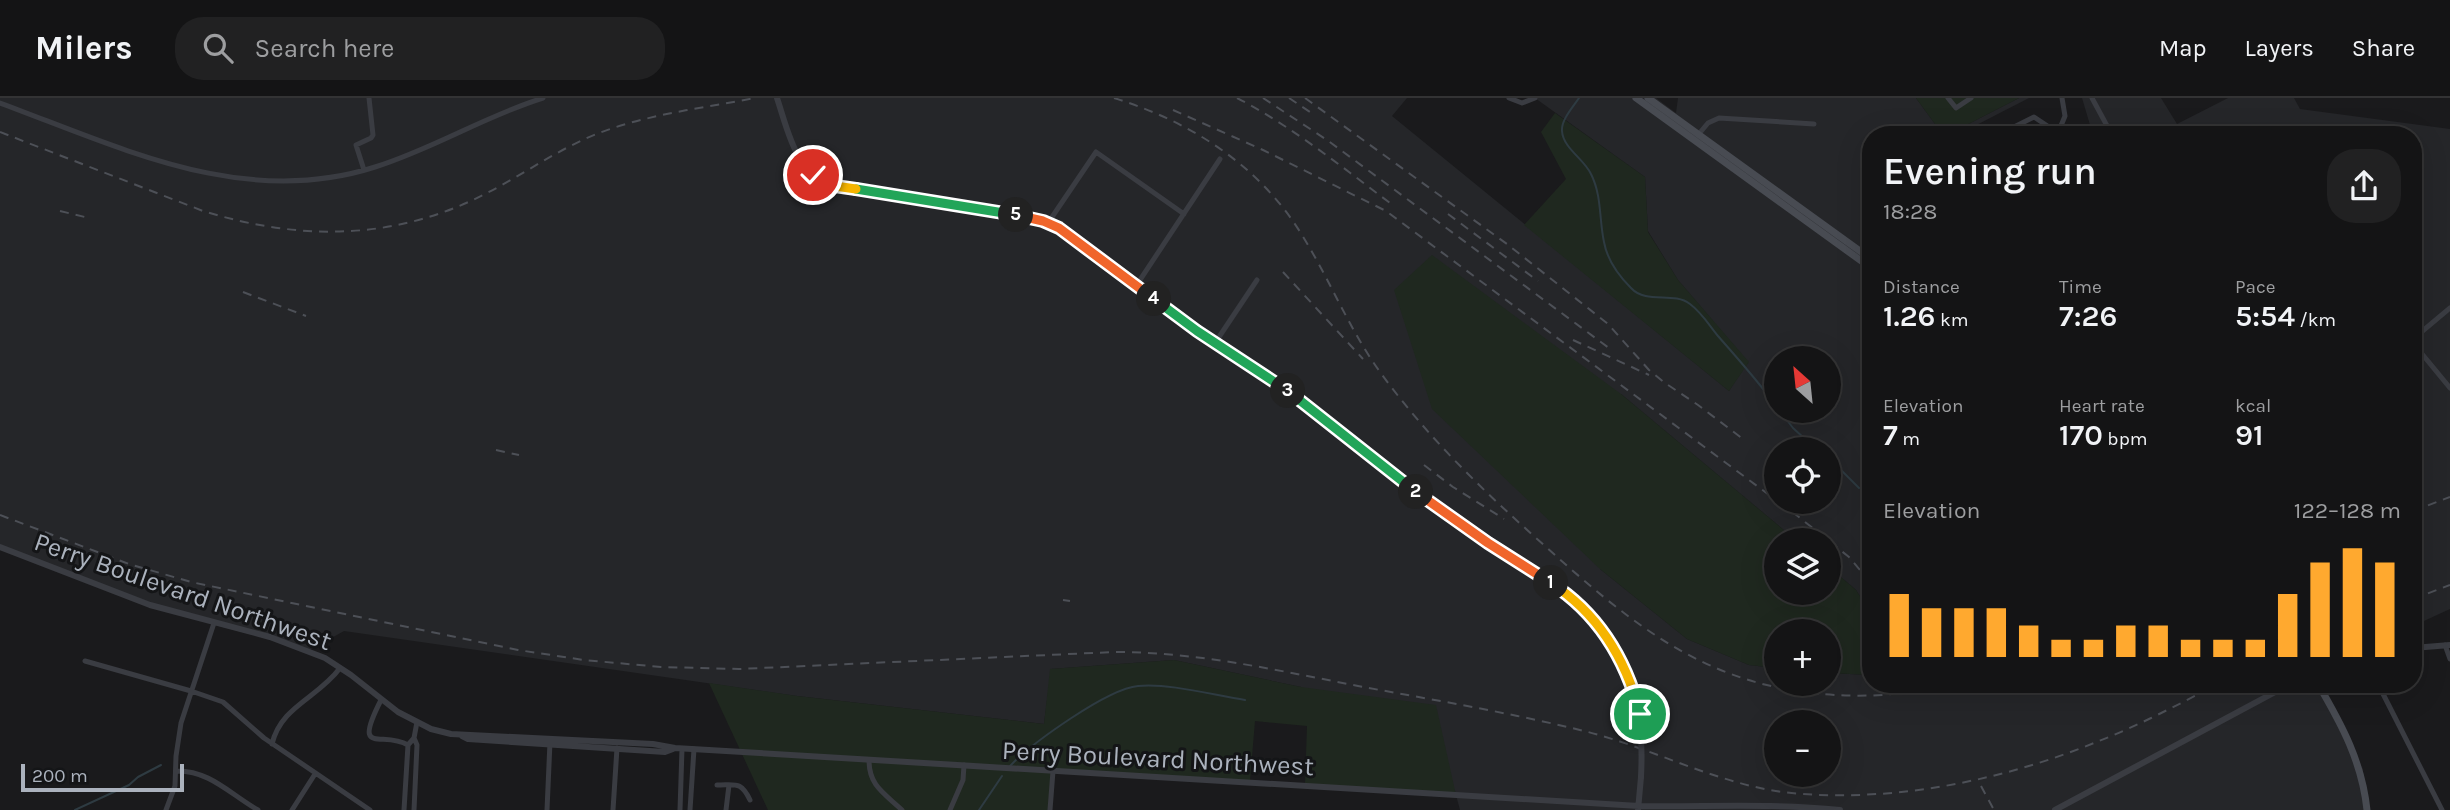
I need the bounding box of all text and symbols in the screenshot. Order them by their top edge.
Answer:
search box [175,17,665,80]
text: Milers [35,29,133,67]
icon: search [199,29,237,67]
text: Search here [255,33,394,64]
text: Map [2159,34,2207,62]
text: Layers [2245,34,2314,62]
text: Share [2352,34,2415,62]
pin [783,145,843,205]
text: Evening run [1883,149,2097,194]
button: share [2327,149,2401,223]
icon: check [794,156,832,194]
pin: 5 [998,198,1034,232]
text: 18:28 [1883,198,1938,225]
text: 5 [1010,203,1021,225]
text: Distance [1883,276,1960,298]
text: Time [2059,276,2102,298]
text: Pace [2235,276,2276,298]
pin: 4 [1136,282,1172,316]
text: 4 [1148,287,1159,309]
text: 1.26 [1883,298,1936,334]
text: 7:26 [2059,298,2117,334]
text: 5:54 [2235,298,2295,334]
text: km [1936,309,1969,331]
text: /km [2295,309,2336,331]
north arrow [1764,346,1841,424]
map controls [1764,346,1841,787]
pin: 3 [1270,374,1306,408]
text: 3 [1282,379,1293,401]
text: Elevation [1883,395,1963,417]
text: Heart rate [2059,395,2145,417]
text: kcal [2235,395,2271,417]
text: 7 [1883,417,1898,453]
text: 170 [2059,417,2103,453]
text: 91 [2235,417,2264,453]
text: m [1898,428,1920,450]
text: bpm [2103,428,2148,450]
button: locate [1764,437,1841,514]
pin: 2 [1398,474,1434,510]
text: 2 [1410,480,1421,502]
text: Elevation [1883,497,1980,524]
text: 122–128 m [2294,497,2401,524]
street label: Perry Boulevard Northwest [30,526,336,657]
button: layers [1764,528,1841,605]
pin: 1 [1534,566,1568,601]
text: 1 [1547,571,1554,593]
button: + [1764,619,1841,696]
pin [1610,684,1670,744]
icon: arrive [1621,695,1659,733]
button: − [1764,710,1841,787]
street label: Perry Boulevard Northwest [1001,735,1315,782]
scale bar [21,761,184,793]
text: 200 m [32,765,88,787]

